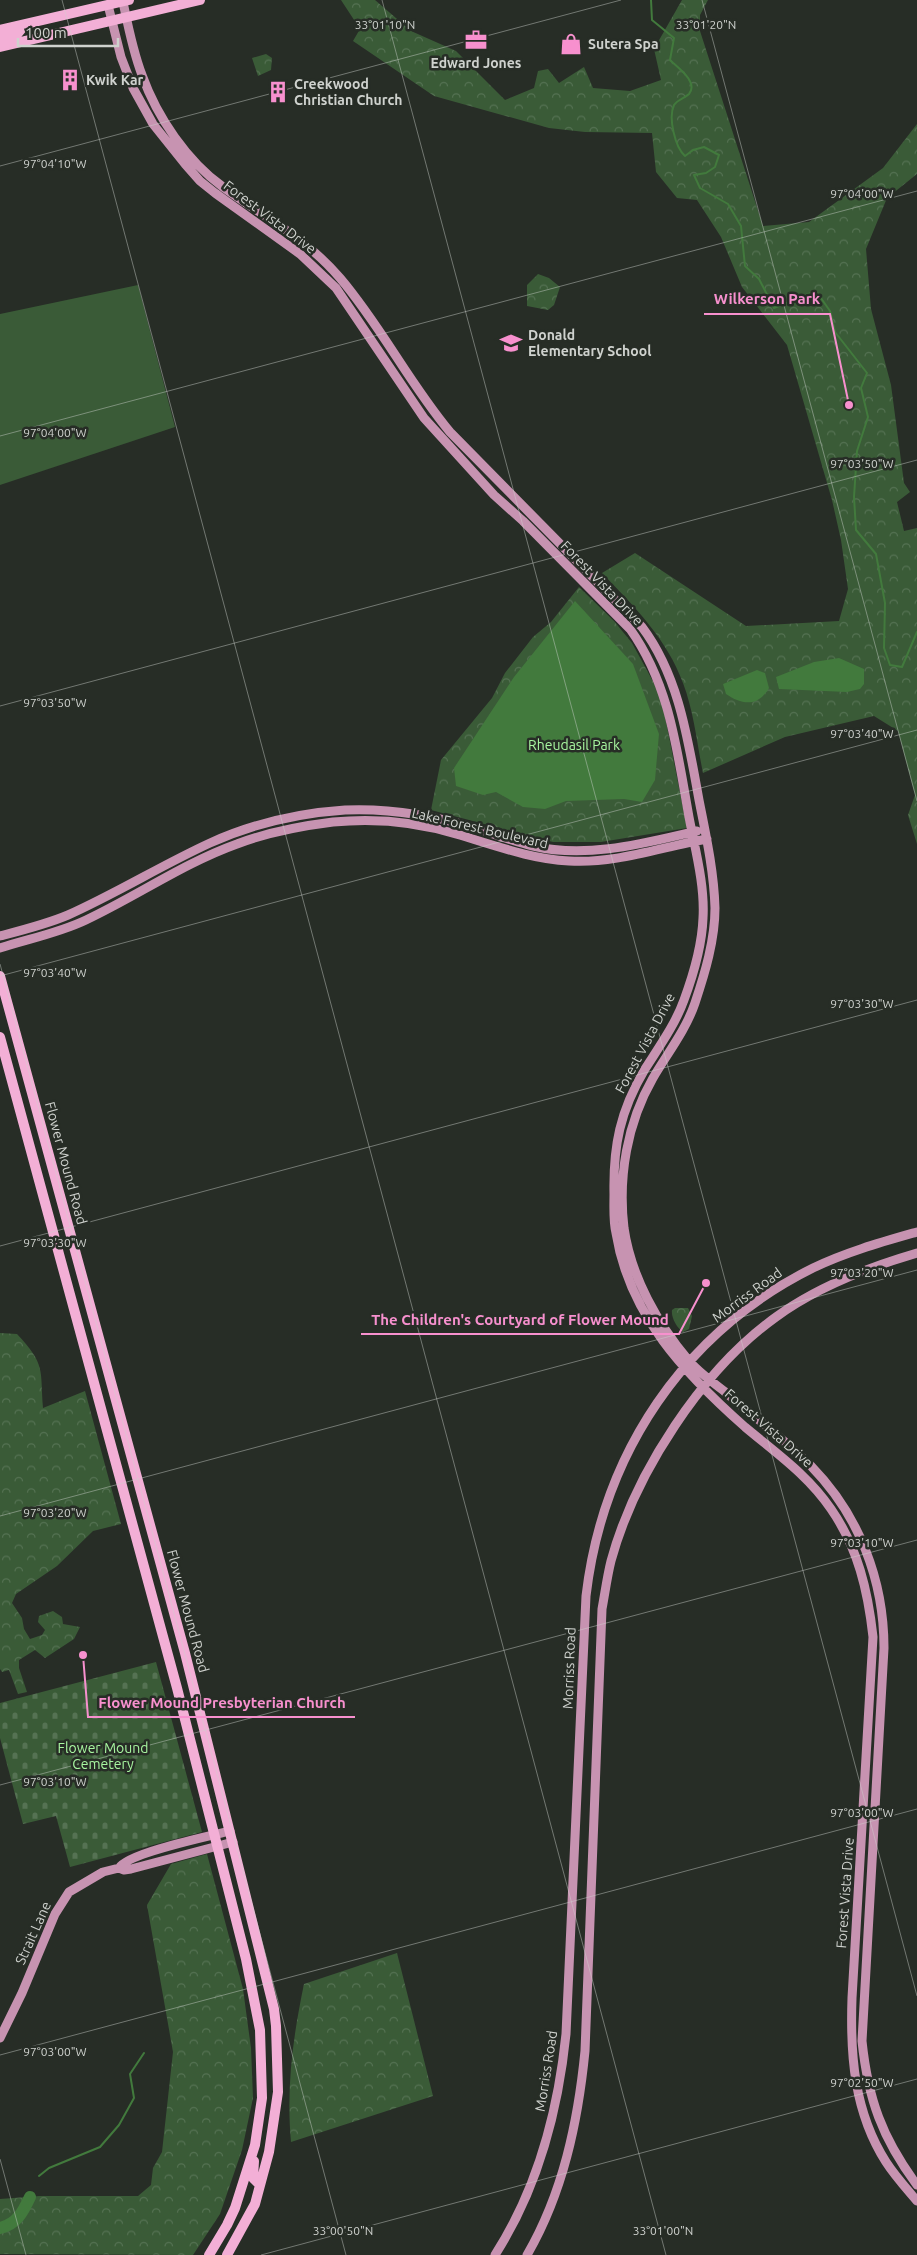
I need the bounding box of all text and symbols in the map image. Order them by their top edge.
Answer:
scale bar [18,15,118,47]
text: 33°01'10"N [355,18,415,31]
text: 33°01'20"N [676,18,736,31]
text: 100 m [25,24,67,41]
office icon: Edward Jones [463,27,489,53]
shop icon: Sutera Spa [558,31,584,57]
place label: Sutera Spa [588,36,659,52]
place label: Edward Jones [431,55,522,71]
building icon: Kwik Kar [57,67,83,93]
place label: Kwik Kar [86,72,144,88]
place label: Creekwood Christian Church [294,76,402,108]
building icon: Creekwood Christian Church [265,79,291,105]
text: 97°04'10"W [23,157,87,170]
street label: Forest Vista Drive [221,177,319,257]
text: 97°04'00"W [830,187,894,200]
callout: Wilkerson Park [704,284,830,314]
text: Wilkerson Park [714,290,821,307]
place label: Donald Elementary School [528,327,651,359]
school or university icon: Donald Elementary School [498,330,524,356]
text: 97°04'00"W [23,426,87,439]
text: 97°03'50"W [830,457,894,470]
street label: Forest Vista Drive [558,537,646,629]
text: 97°03'50"W [23,696,87,709]
text: 97°03'40"W [830,727,894,740]
park label: Rheudasil Park [528,737,620,753]
street label: Lake Forest Boulevard [410,805,550,851]
text: 97°03'40"W [23,966,87,979]
street label: Forest Vista Drive [612,990,678,1096]
text: 97°03'30"W [830,997,894,1010]
street label: Flower Mound Road [42,1100,90,1226]
text: 97°03'30"W [23,1236,87,1249]
street label: Morriss Road [709,1264,785,1326]
text: 97°03'20"W [830,1266,894,1279]
callout: The Children's Courtyard of Flower Mound [361,1304,679,1334]
text: The Children's Courtyard of Flower Mound [371,1311,669,1328]
street label: Forest Vista Drive [722,1386,816,1470]
text: 97°03'20"W [23,1506,87,1519]
text: 97°03'10"W [830,1536,894,1549]
street label: Flower Mound Road [164,1548,212,1674]
street label: Morriss Road [560,1627,578,1709]
callout: Flower Mound Presbyterian Church [88,1687,355,1717]
text: Flower Mound Presbyterian Church [98,1694,346,1711]
park label: Flower Mound Cemetery [58,1740,148,1772]
text: 97°03'10"W [23,1775,87,1788]
text: 97°03'00"W [830,1806,894,1819]
street label: Forest Vista Drive [833,1837,857,1949]
street label: Strait Lane [12,1899,54,1967]
street label: Morriss Road [532,2029,560,2113]
text: 97°03'00"W [23,2045,87,2058]
text: 97°02'50"W [830,2076,894,2089]
text: 33°00'50"N [313,2224,373,2237]
text: 33°01'00"N [633,2224,693,2237]

